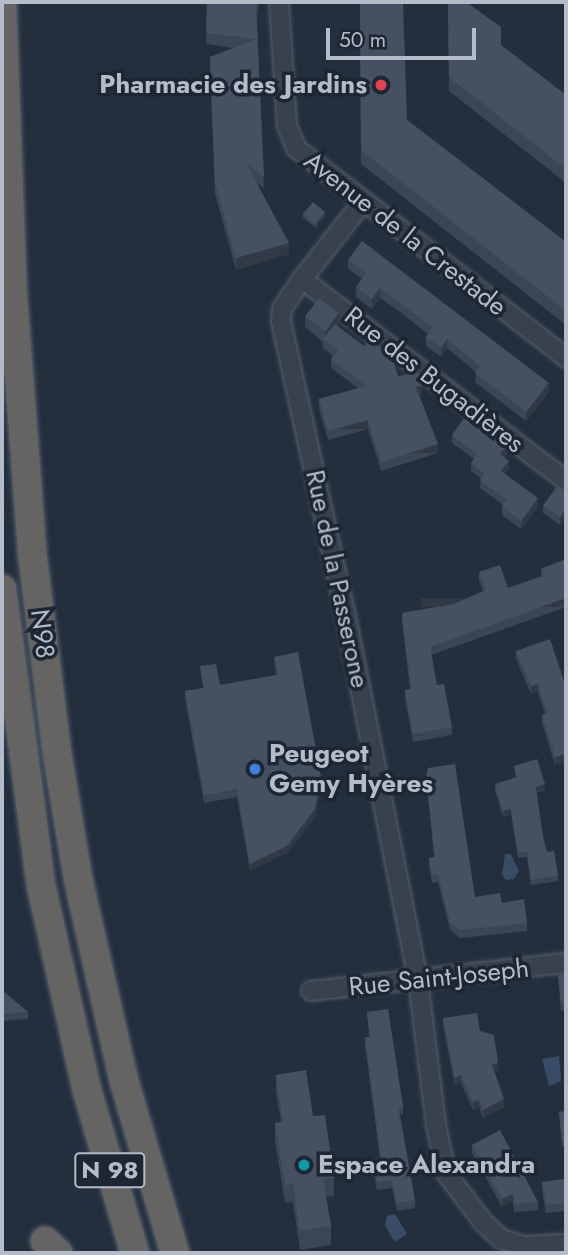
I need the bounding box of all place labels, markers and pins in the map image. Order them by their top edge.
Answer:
place label: Pharmacie des Jardins [99,69,367,101]
marker: Pharmacie des Jardins [373,77,389,93]
place label: Peugeot Gemy Hyères [269,738,433,800]
marker: Peugeot Gemy Hyères [247,761,263,777]
place label: Espace Alexandra [318,1149,535,1181]
marker: Espace Alexandra [296,1157,312,1173]

